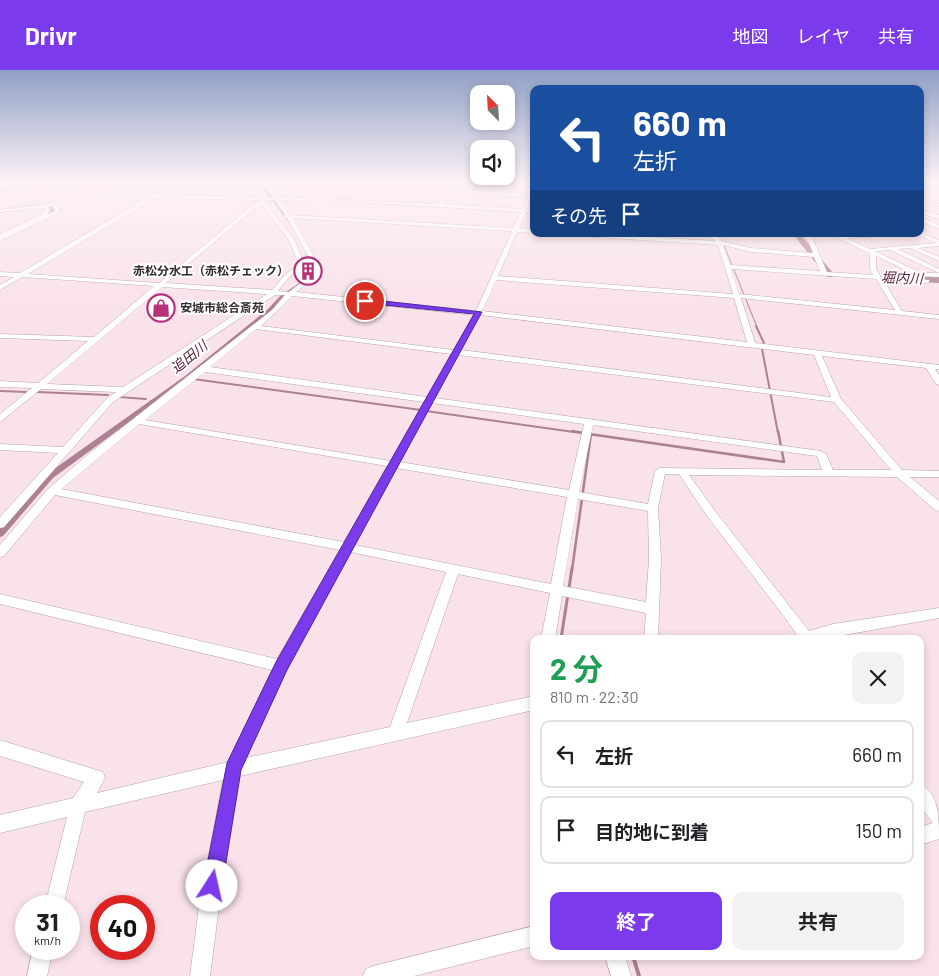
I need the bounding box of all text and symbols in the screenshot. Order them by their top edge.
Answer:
text: Drivr [25,21,77,50]
text: 地図 [733,25,769,47]
text: レイヤ [797,25,850,47]
text: 共有 [878,25,914,47]
north arrow [470,85,515,130]
map controls [470,85,515,185]
text: 660 m [633,101,727,143]
icon: left [550,105,615,170]
button: sound [470,140,515,185]
text: 左折 [633,147,677,173]
icon: arrive [617,200,645,228]
text: その先 [550,204,607,227]
building icon: 赤松分水工（赤松チェック） [293,256,323,286]
place label: 赤松分水工（赤松チェック） [133,263,289,277]
water label: 堀内川 [881,268,925,287]
pin [344,280,386,322]
icon: arrive [351,287,379,315]
shop icon: 安城市総合斎苑 [146,293,176,323]
place label: 安城市総合斎苑 [180,300,264,314]
water label: 追田川 [167,336,212,376]
text: 2 分 [550,650,603,686]
button: close [852,652,904,704]
text: 810 m · 22:30 [550,687,639,706]
icon: left [552,740,580,768]
text: 660 m [852,743,902,766]
text: 左折 [595,744,633,767]
icon: arrive [552,816,580,844]
text: 150 m [855,819,902,842]
text: 目的地に到着 [595,820,709,843]
position arrow [185,859,237,911]
button: 終了 [550,892,722,950]
button: 共有 [732,892,904,950]
speed limit sign: 40 [90,895,155,960]
text: 31 [36,906,59,936]
text: km/h [34,933,61,947]

